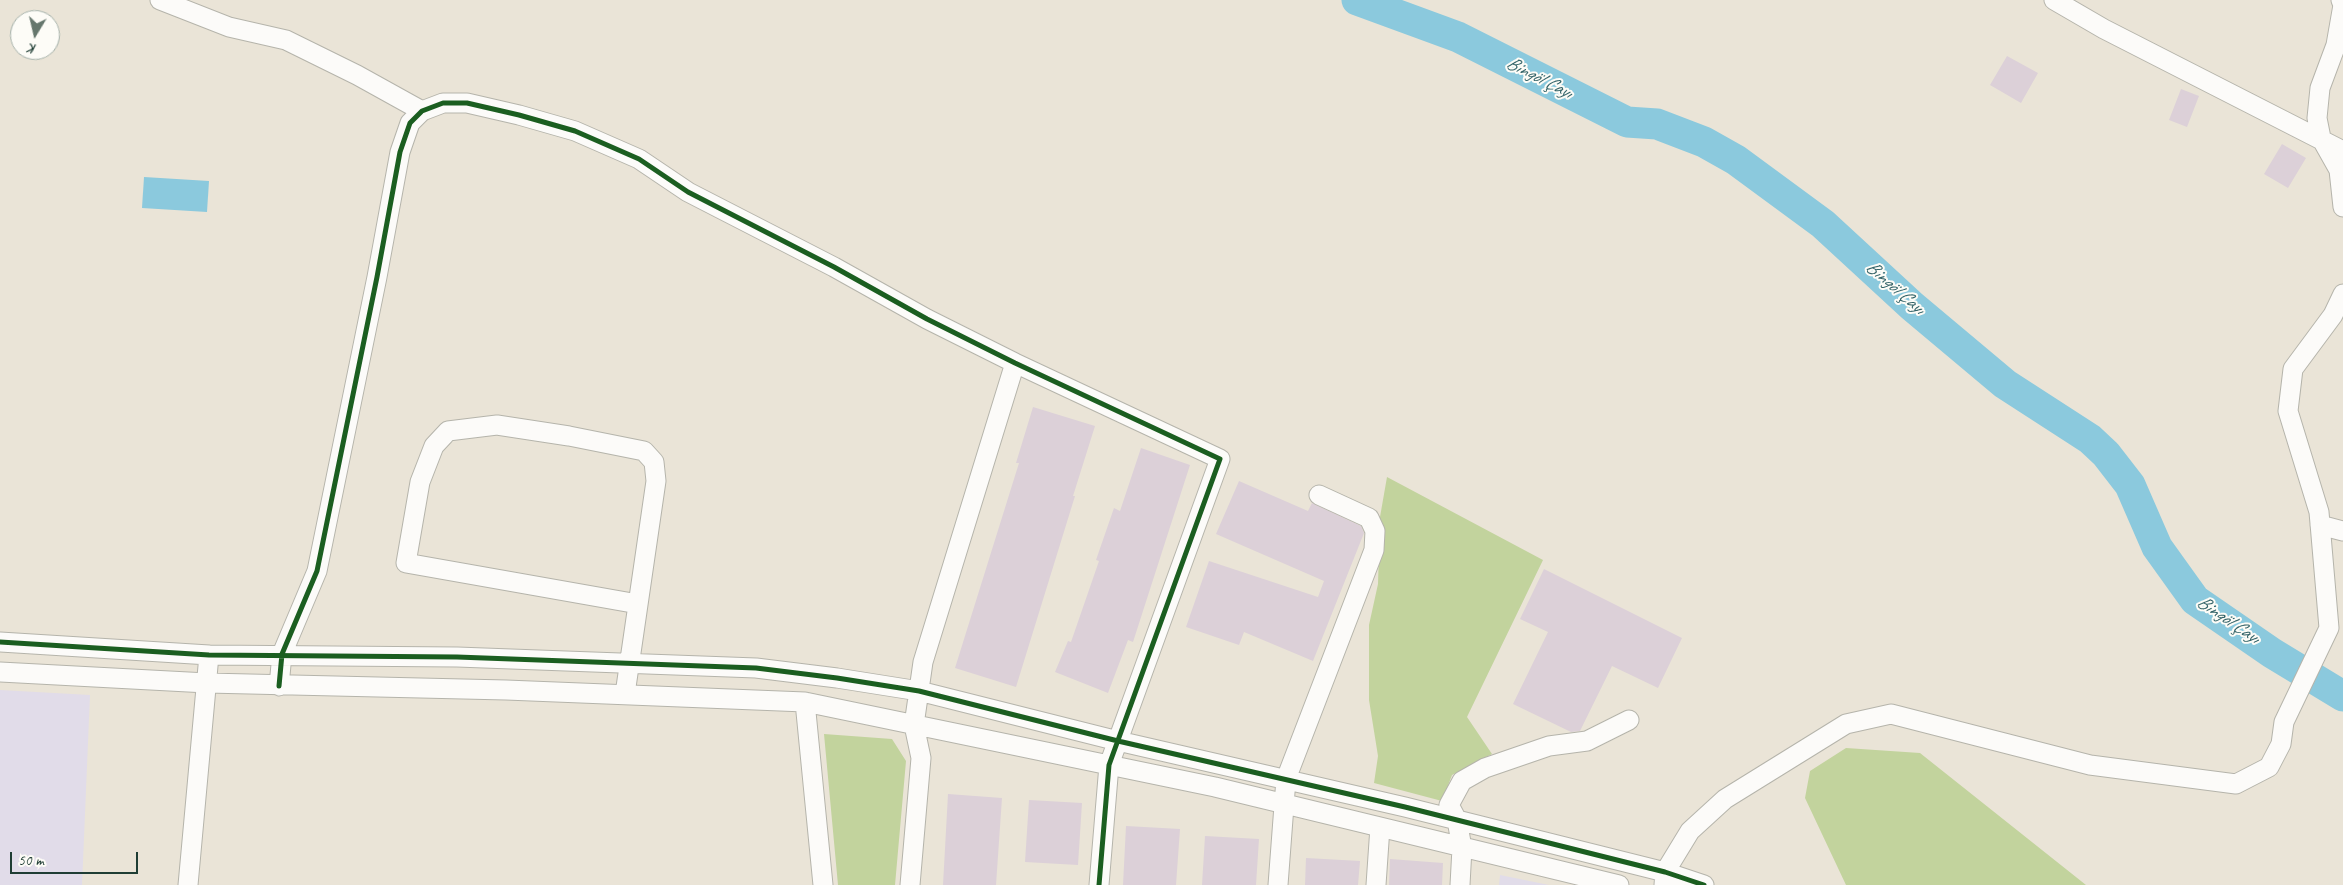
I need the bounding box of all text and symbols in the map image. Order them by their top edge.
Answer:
north arrow [10,10,60,60]
text: K [28,40,38,58]
water label: Bingöl Çayı [1502,52,1576,104]
water label: Bingöl Çayı [1861,256,1929,320]
water label: Bingöl Çayı [2192,591,2264,649]
scale bar [12,842,140,874]
text: 50 m [18,851,44,870]

